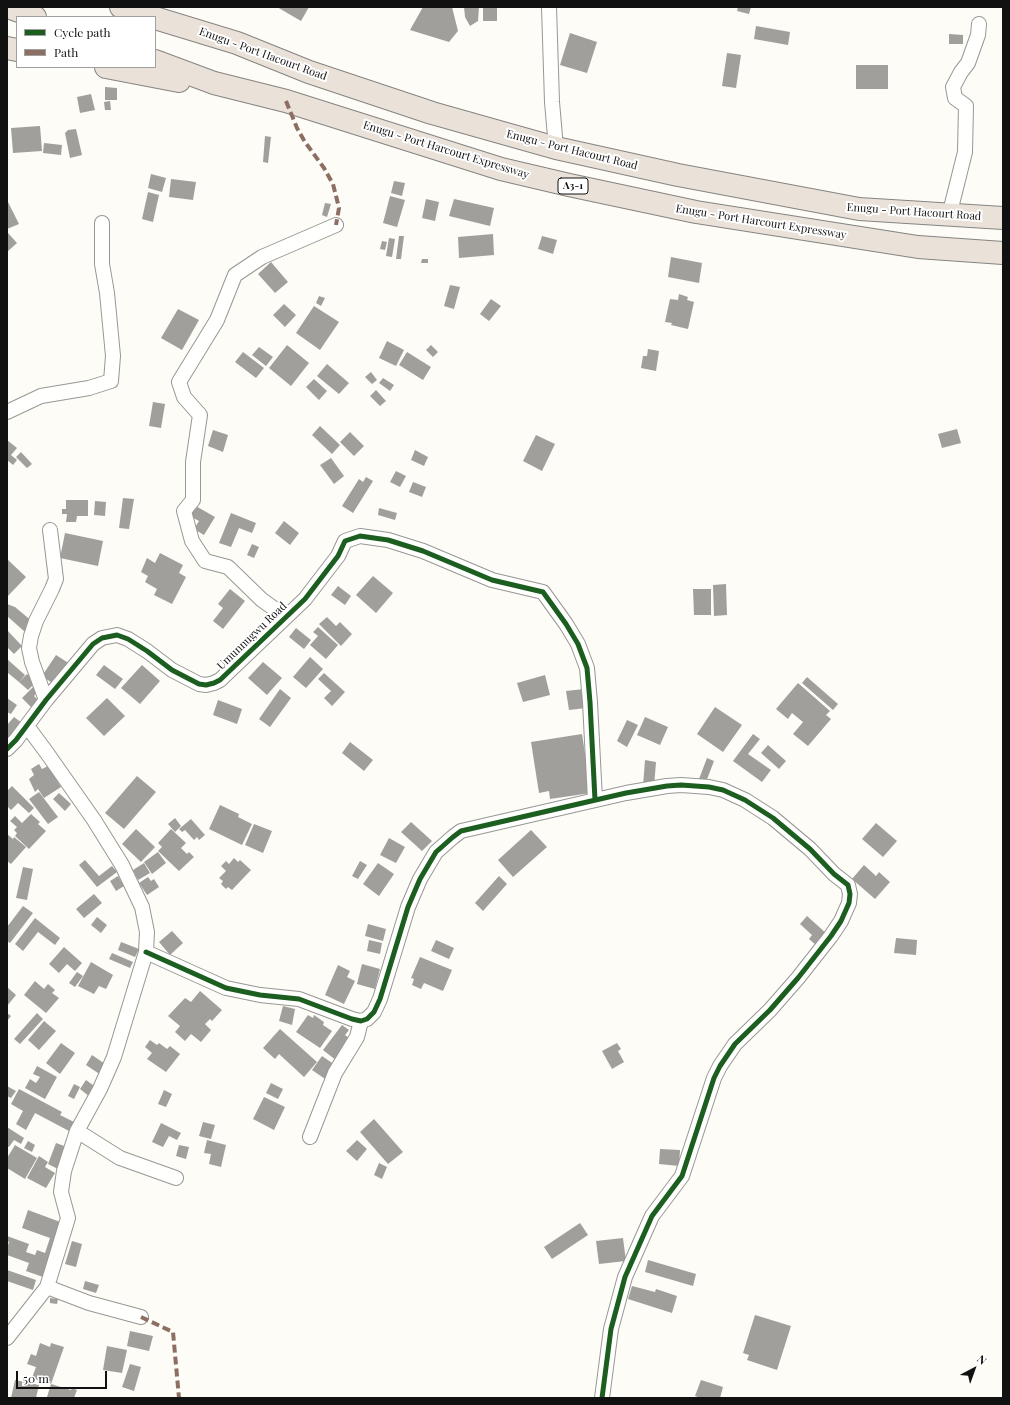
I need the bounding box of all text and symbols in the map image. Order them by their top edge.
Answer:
legend [16,16,156,68]
text: Cycle path [54,24,111,40]
street label: Enugu - Port Hacourt Road [197,25,329,83]
text: Path [54,44,78,60]
street label: Enugu - Port Harcourt Expressway [362,118,530,182]
street label: Enugu - Port Hacourt Road [505,127,639,173]
road number: A3-1 [558,178,588,194]
street label: Enugu - Port Hacourt Road [846,201,982,223]
street label: Enugu - Port Harcourt Expressway [675,202,847,242]
street label: Umunnugwu Road [215,600,289,672]
north arrow [954,1349,994,1389]
text: N [974,1351,990,1368]
scale bar [18,1363,109,1389]
text: 50 m [23,1370,49,1386]

